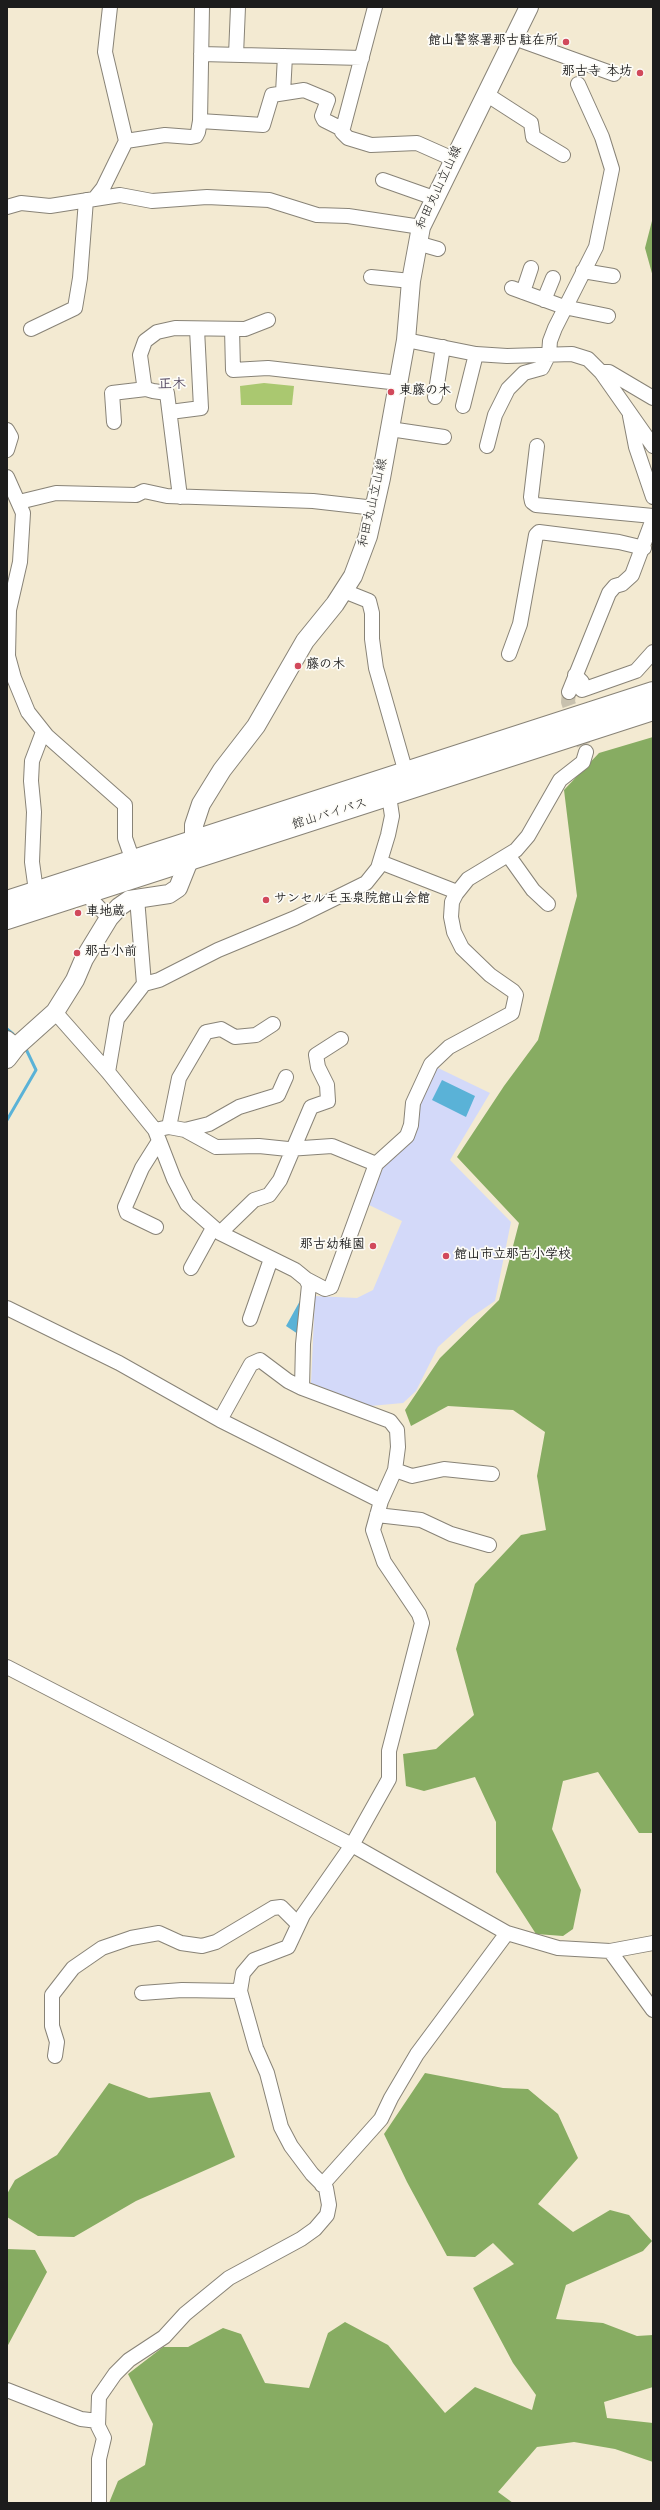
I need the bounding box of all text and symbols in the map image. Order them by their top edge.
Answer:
place label: 館山警察署那古駐在所 [428,34,558,50]
marker: 館山警察署那古駐在所 [561,37,571,47]
place label: 那古寺 本坊 [562,65,632,81]
marker: 那古寺 本坊 [635,68,645,78]
street label: 和田丸山立山線 [414,143,466,233]
district label: 正木 [158,378,186,394]
place label: 東藤の木 [399,384,451,400]
marker: 東藤の木 [386,387,396,397]
street label: 和田丸山立山線 [356,457,392,549]
place label: 藤の木 [306,658,345,674]
marker: 藤の木 [293,661,303,671]
street label: 館山バイパス [290,796,370,834]
place label: サンセルモ玉泉院館山会館 [274,892,430,908]
marker: サンセルモ玉泉院館山会館 [261,895,271,905]
place label: 車地蔵 [86,905,125,921]
marker: 車地蔵 [73,908,83,918]
place label: 那古小前 [85,945,137,961]
marker: 那古小前 [72,948,82,958]
place label: 那古幼稚園 [300,1238,365,1254]
marker: 那古幼稚園 [368,1241,378,1251]
place label: 館山市立那古小学校 [454,1248,571,1264]
marker: 館山市立那古小学校 [441,1251,451,1261]

